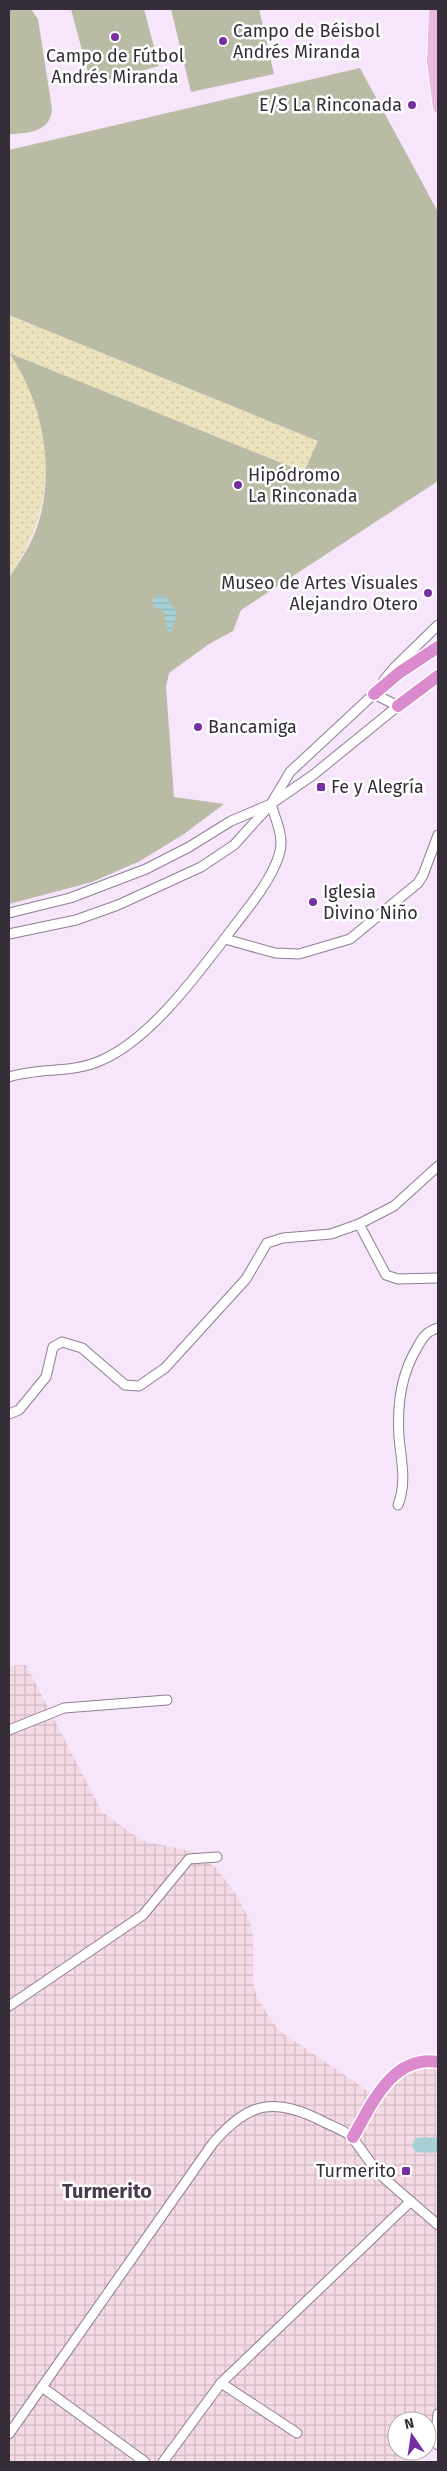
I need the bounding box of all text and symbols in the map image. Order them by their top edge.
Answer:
place label: Campo de Béisbol Andrés Miranda [233,20,380,63]
marker: Campo de Fútbol Andrés Miranda [109,31,121,43]
marker: Campo de Béisbol Andrés Miranda [217,35,229,47]
place label: Campo de Fútbol Andrés Miranda [46,45,184,88]
place label: E/S La Rinconada [259,94,402,116]
marker: E/S La Rinconada [406,99,418,111]
place label: Hipódromo La Rinconada [248,464,358,507]
marker: Hipódromo La Rinconada [232,479,244,491]
place label: Museo de Artes Visuales Alejandro Otero [221,572,418,615]
marker: Museo de Artes Visuales Alejandro Otero [422,587,434,599]
place label: Bancamiga [208,716,297,738]
marker: Bancamiga [192,721,204,733]
place label: Fe y Alegría [331,776,424,798]
marker: Fe y Alegría [315,781,327,793]
place label: Iglesia Divino Niño [323,881,418,924]
marker: Iglesia Divino Niño [307,896,319,908]
place label: Turmerito [316,2160,396,2182]
marker: Turmerito [400,2165,412,2177]
district label: Turmerito [62,2179,152,2203]
north arrow [387,2411,437,2461]
text: N [403,2414,416,2433]

